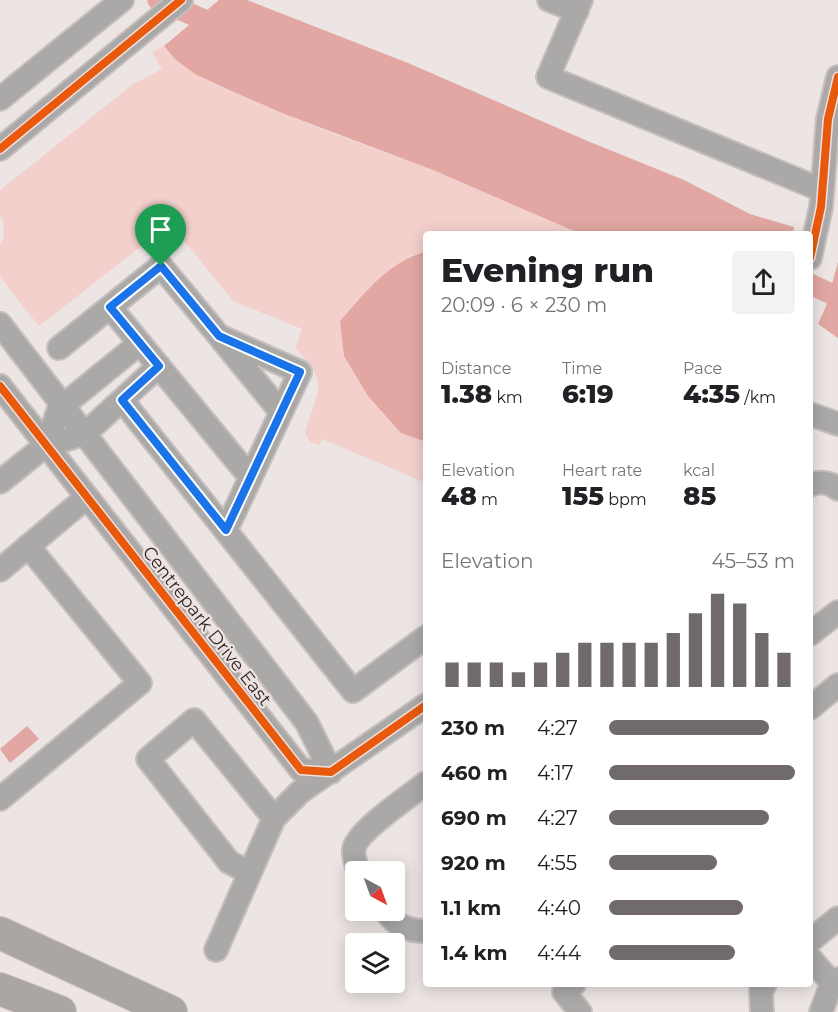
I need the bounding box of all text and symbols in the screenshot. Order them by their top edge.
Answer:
pin [135,204,186,266]
icon: arrive [144,213,177,246]
text: Evening run [441,250,654,290]
button: share [732,251,795,314]
text: 20:09 · 6 × 230 m [441,293,607,317]
text: Distance [441,359,511,378]
text: Time [562,359,602,378]
text: Pace [683,359,722,378]
text: 1.38 [441,378,492,410]
text: 6:19 [562,378,614,410]
text: 4:35 [683,378,740,410]
text: km [492,388,523,407]
text: /km [740,388,776,407]
text: Elevation [441,461,515,480]
text: Heart rate [562,461,642,480]
text: kcal [683,461,715,480]
text: 48 [441,480,477,512]
text: 155 [562,480,604,512]
text: 85 [683,480,716,512]
text: m [477,490,498,509]
text: bpm [604,490,647,509]
street label: Centrepark Drive East [138,542,276,710]
text: Elevation [441,549,533,573]
text: 45–53 m [712,549,795,573]
text: 230 m [441,716,505,740]
text: 4:27 [537,716,578,740]
text: 460 m [441,761,508,785]
text: 4:17 [537,761,574,785]
text: 690 m [441,806,507,830]
text: 4:27 [537,806,578,830]
text: 920 m [441,851,506,875]
text: 4:55 [537,851,577,875]
north arrow [345,861,405,921]
map controls [345,861,405,993]
text: 1.1 km [441,896,501,920]
text: 4:40 [537,896,581,920]
button: layers [345,933,405,993]
text: 1.4 km [441,941,508,965]
text: 4:44 [537,941,581,965]

